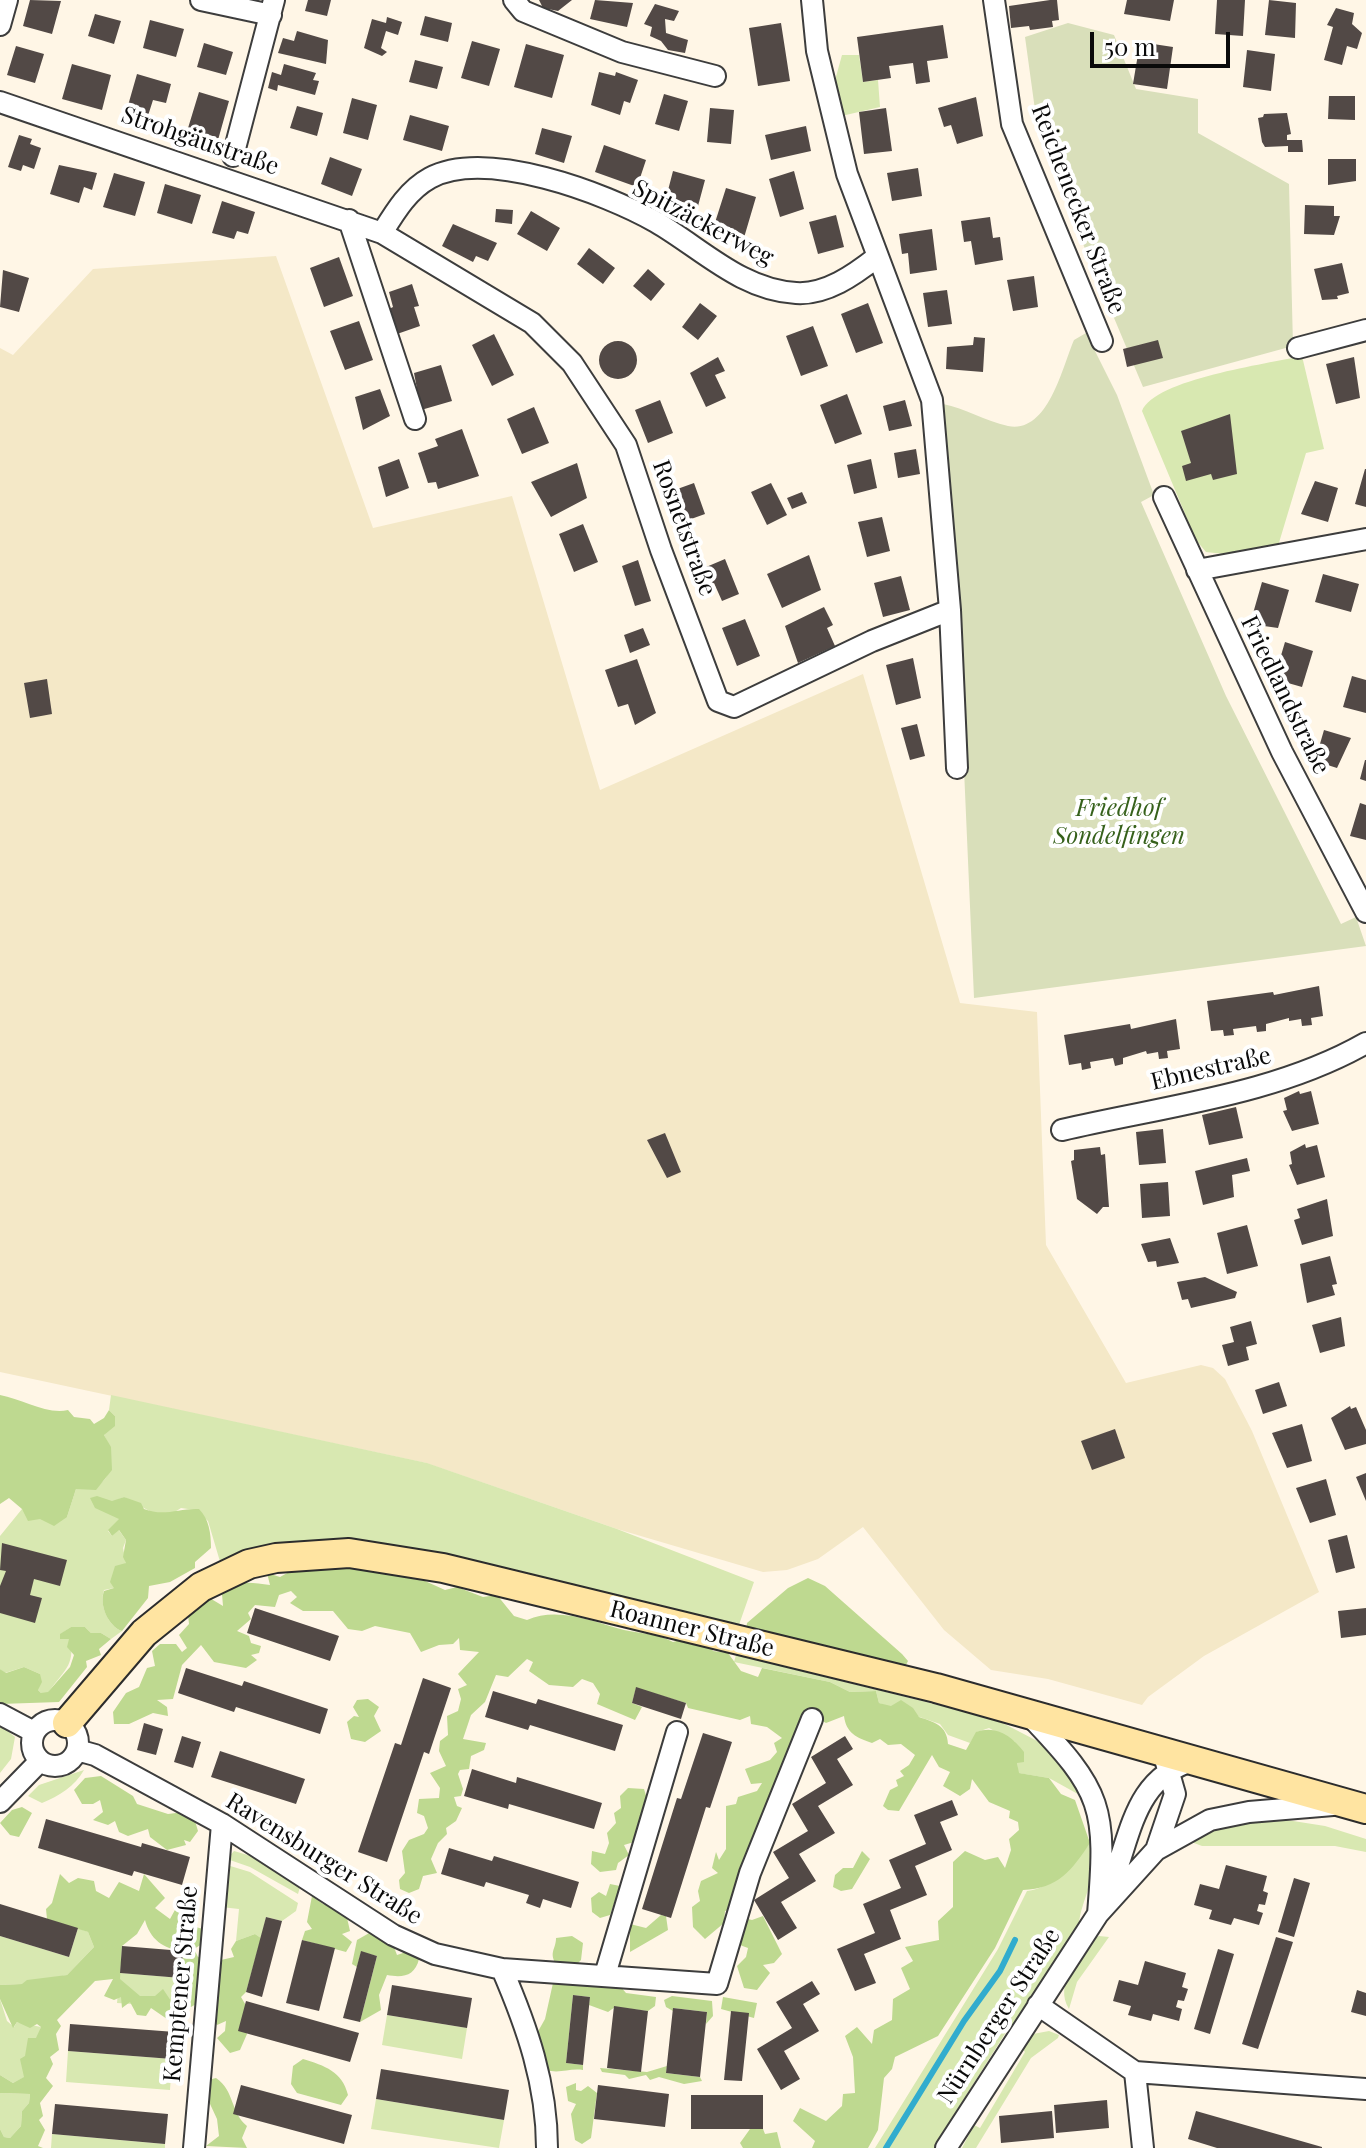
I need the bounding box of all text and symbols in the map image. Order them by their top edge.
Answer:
scale bar [1094,16,1234,66]
text: 50 m [1104,30,1156,62]
street label: Reichenecker Straße [1025,100,1131,318]
street label: Strohgäustraße [117,101,283,181]
street label: Spitzäckerweg [627,174,779,272]
street label: Rosnetstraße [646,456,722,600]
street label: Friedlandstraße [1234,611,1336,779]
park label: Friedhof Sondelfingen [1053,795,1185,851]
street label: Ebnestraße [1148,1041,1274,1097]
street label: Roanner Straße [607,1595,777,1663]
street label: Ravensburger Straße [221,1787,427,1931]
street label: Kemptener Straße [158,1885,204,2083]
street label: Nürnberger Straße [932,1923,1066,2109]

